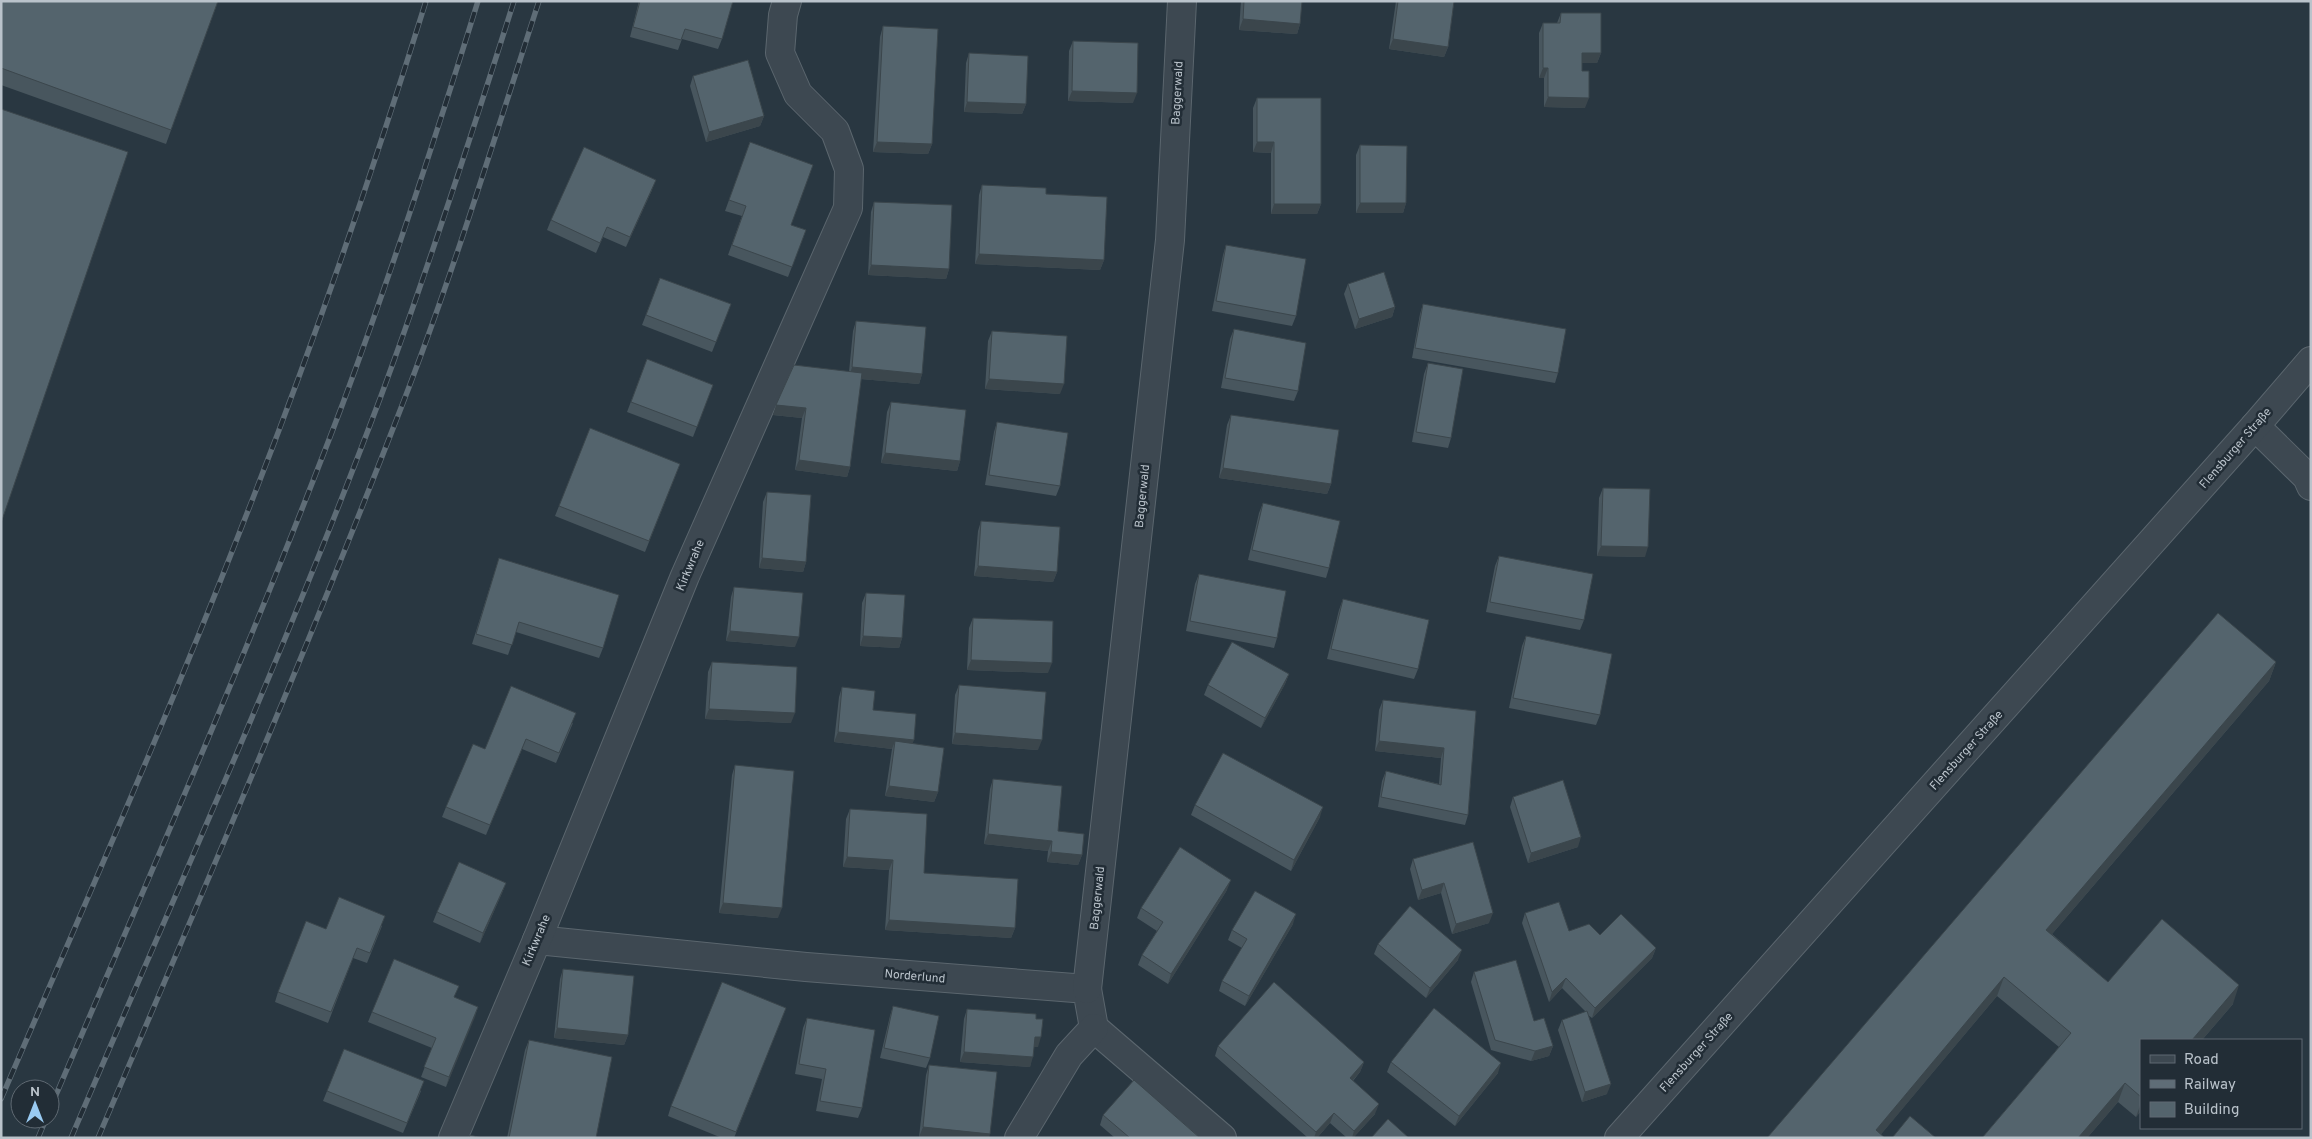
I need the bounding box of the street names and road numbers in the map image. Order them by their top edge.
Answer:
street label: Baggerwald [1168,61,1188,125]
street label: Flensburger Straße [2196,405,2275,493]
street label: Baggerwald [1132,464,1154,529]
street label: Kirkwrahe [673,537,709,594]
street label: Flensburger Straße [1926,707,2007,794]
street label: Baggerwald [1087,866,1109,931]
street label: Kirkwrahe [519,912,555,969]
street label: Norderlund [884,966,946,988]
street label: Flensburger Straße [1656,1009,1737,1096]

